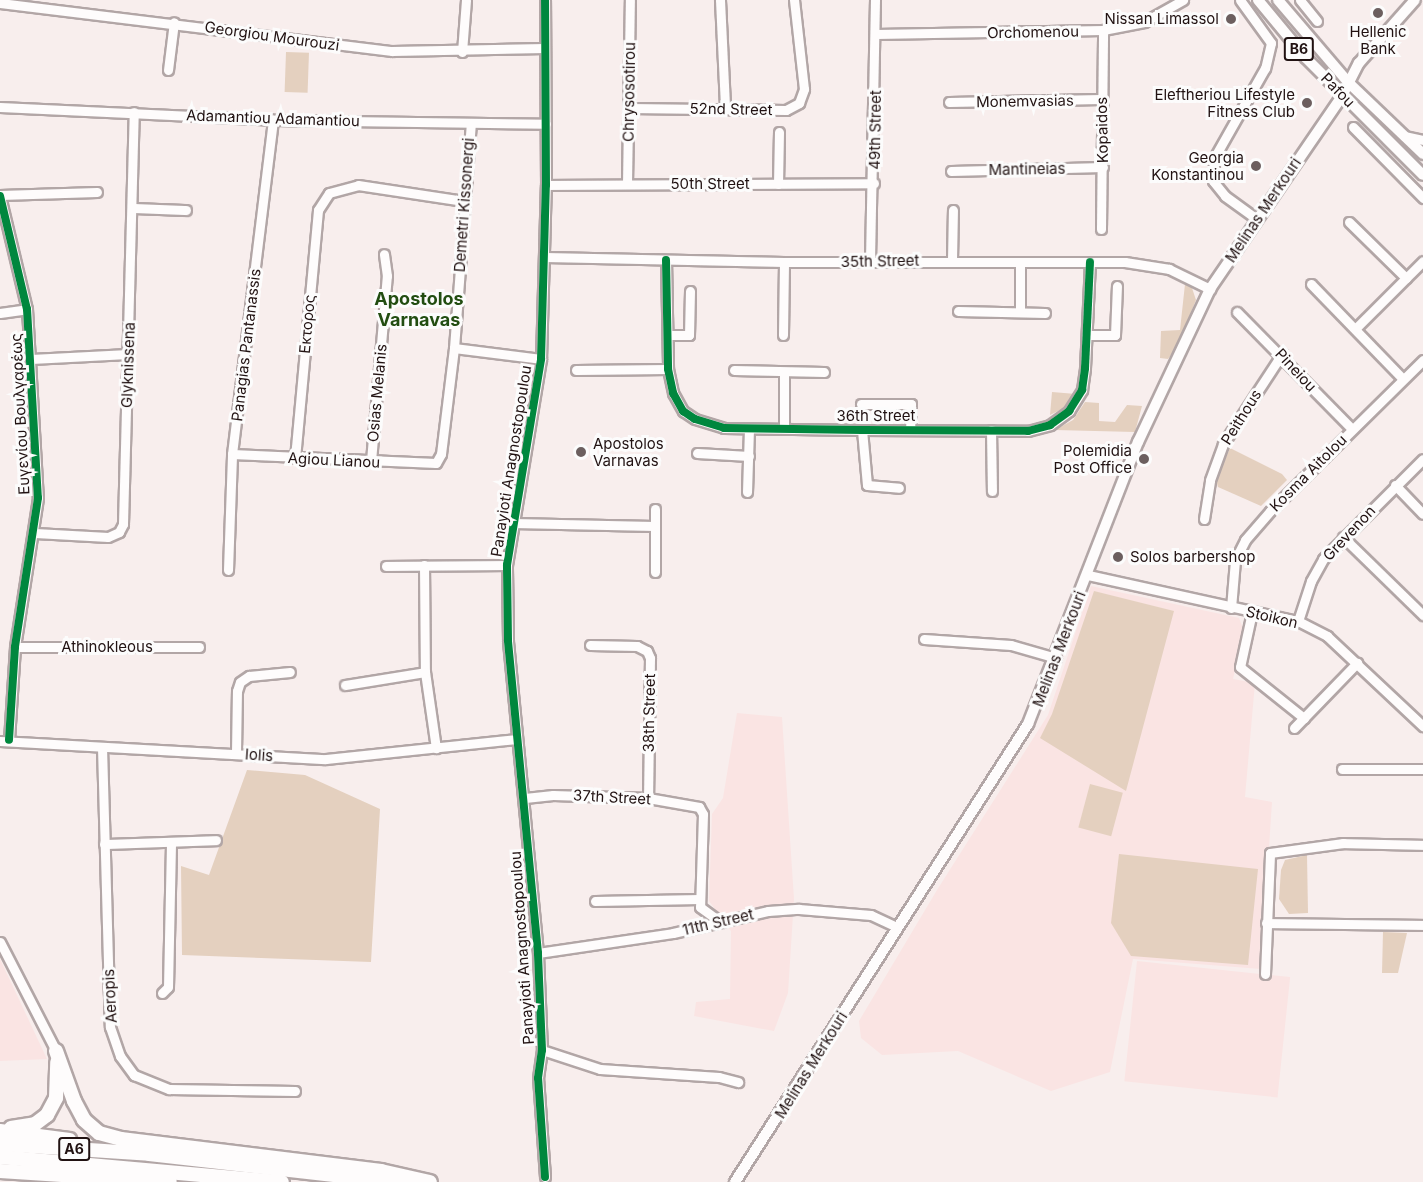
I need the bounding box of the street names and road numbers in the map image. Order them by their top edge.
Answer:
street label: Georgiou Mourouzi [203,18,341,54]
street label: Orchomenou [987,22,1079,42]
road number: B6 [1282,38,1316,60]
street label: Chrysosotirou [619,42,639,142]
street label: Pafou [1317,69,1359,111]
street label: 49th Street [865,90,885,170]
street label: Monemvasias [976,91,1074,111]
street label: Kopaidos [1092,97,1112,163]
street label: 52nd Street [689,99,773,119]
street label: Adamantiou Adamantiou [186,106,360,130]
street label: Demetri Kissonergi [450,137,478,273]
street label: Melinas Merkouri [1221,154,1305,266]
street label: Mantineias [988,159,1066,179]
street label: 50th Street [670,175,750,193]
street label: 35th Street [840,251,920,271]
street label: Panagias Pantanassis [228,268,264,422]
street label: Εκτορος [295,294,319,354]
street label: Glyknissena [118,322,138,408]
street label: Ευγενίου Βουλγαρέως [7,333,33,495]
street label: Osias Melanis [364,343,390,443]
street label: Pineiou [1272,345,1320,395]
street label: Panayioti Anagnostopoulou [487,364,535,558]
street label: Peithous [1217,386,1265,448]
street label: 36th Street [837,407,915,425]
street label: Kosma Aitolou [1266,431,1350,515]
street label: Agiou Lianou [287,449,381,471]
street label: Grevenon [1319,502,1379,564]
street label: Melinas Merkouri [1029,589,1089,709]
street label: Stoikon [1244,602,1300,632]
street label: Athinokleous [61,638,153,656]
street label: 38th Street [639,673,659,753]
street label: Iolis [244,745,274,765]
street label: 37th Street [573,786,651,808]
street label: Panayioti Anagnostopoulou [506,851,538,1045]
street label: 11th Street [681,905,755,939]
street label: Aeropis [100,968,120,1024]
street label: Melinas Merkouri [771,1008,851,1122]
road number: A6 [58,1138,90,1160]

